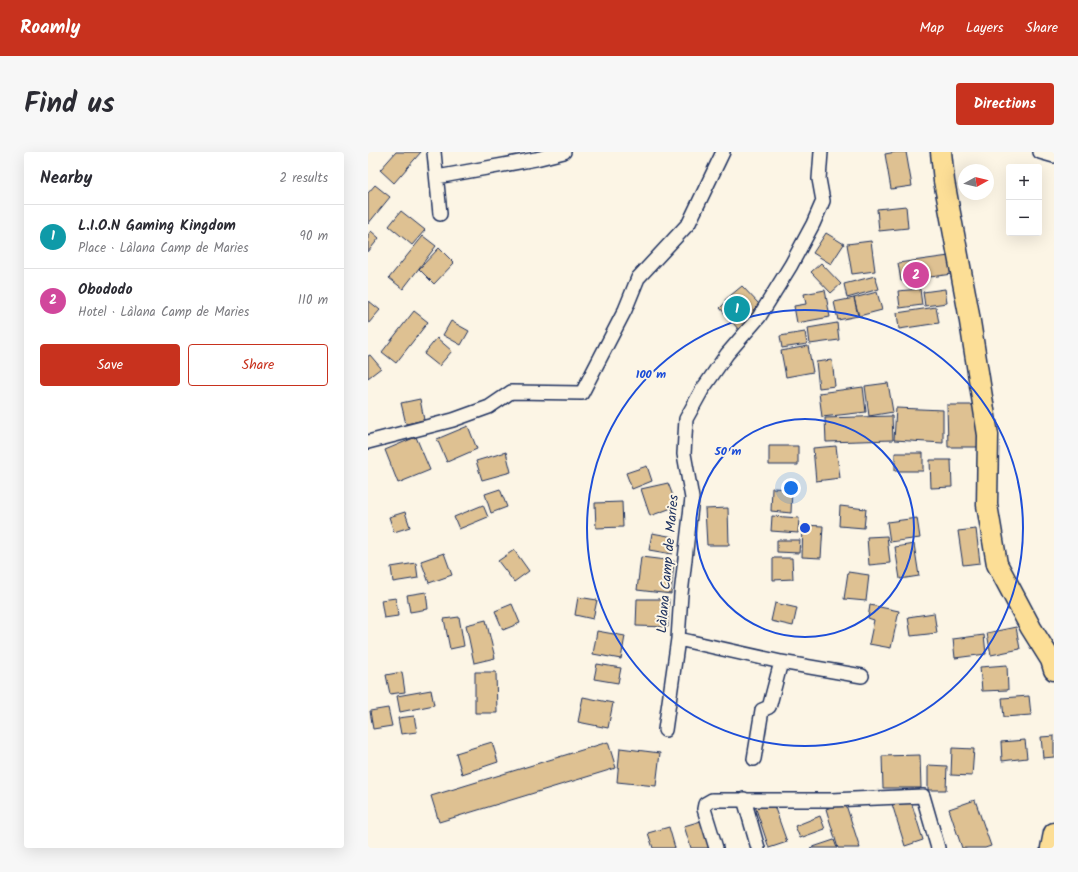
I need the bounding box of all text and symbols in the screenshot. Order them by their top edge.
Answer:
text: Roamly [20,13,80,43]
text: Map [920,17,944,39]
text: Layers [966,17,1004,39]
text: Share [1026,17,1058,39]
text: Find us [24,82,115,127]
button: Directions [956,83,1054,125]
north arrow [958,164,994,200]
map controls [1006,164,1042,236]
button: + [1006,164,1042,200]
text: Nearby [40,165,92,192]
text: 2 results [280,168,328,189]
button: − [1006,200,1042,236]
text: L.I.O.N Gaming Kingdom [78,214,236,238]
text: 1 [51,226,55,247]
text: 90 m [300,226,328,247]
text: Place · Làlana Camp de Maries [78,238,249,259]
pin: 2 [903,260,929,290]
text: Obododo [78,278,132,302]
text: 2 [49,290,57,311]
text: 110 m [298,290,328,311]
pin: 1 [724,294,750,324]
text: Hotel · Làlana Camp de Maries [78,302,249,323]
button: Save [40,344,180,386]
button: Share [188,344,328,386]
text: 100 m [636,365,666,384]
text: 50 m [714,442,742,461]
your location [781,478,801,498]
street label: Làlana Camp de Maries [651,494,685,634]
centre of rings [798,521,812,535]

